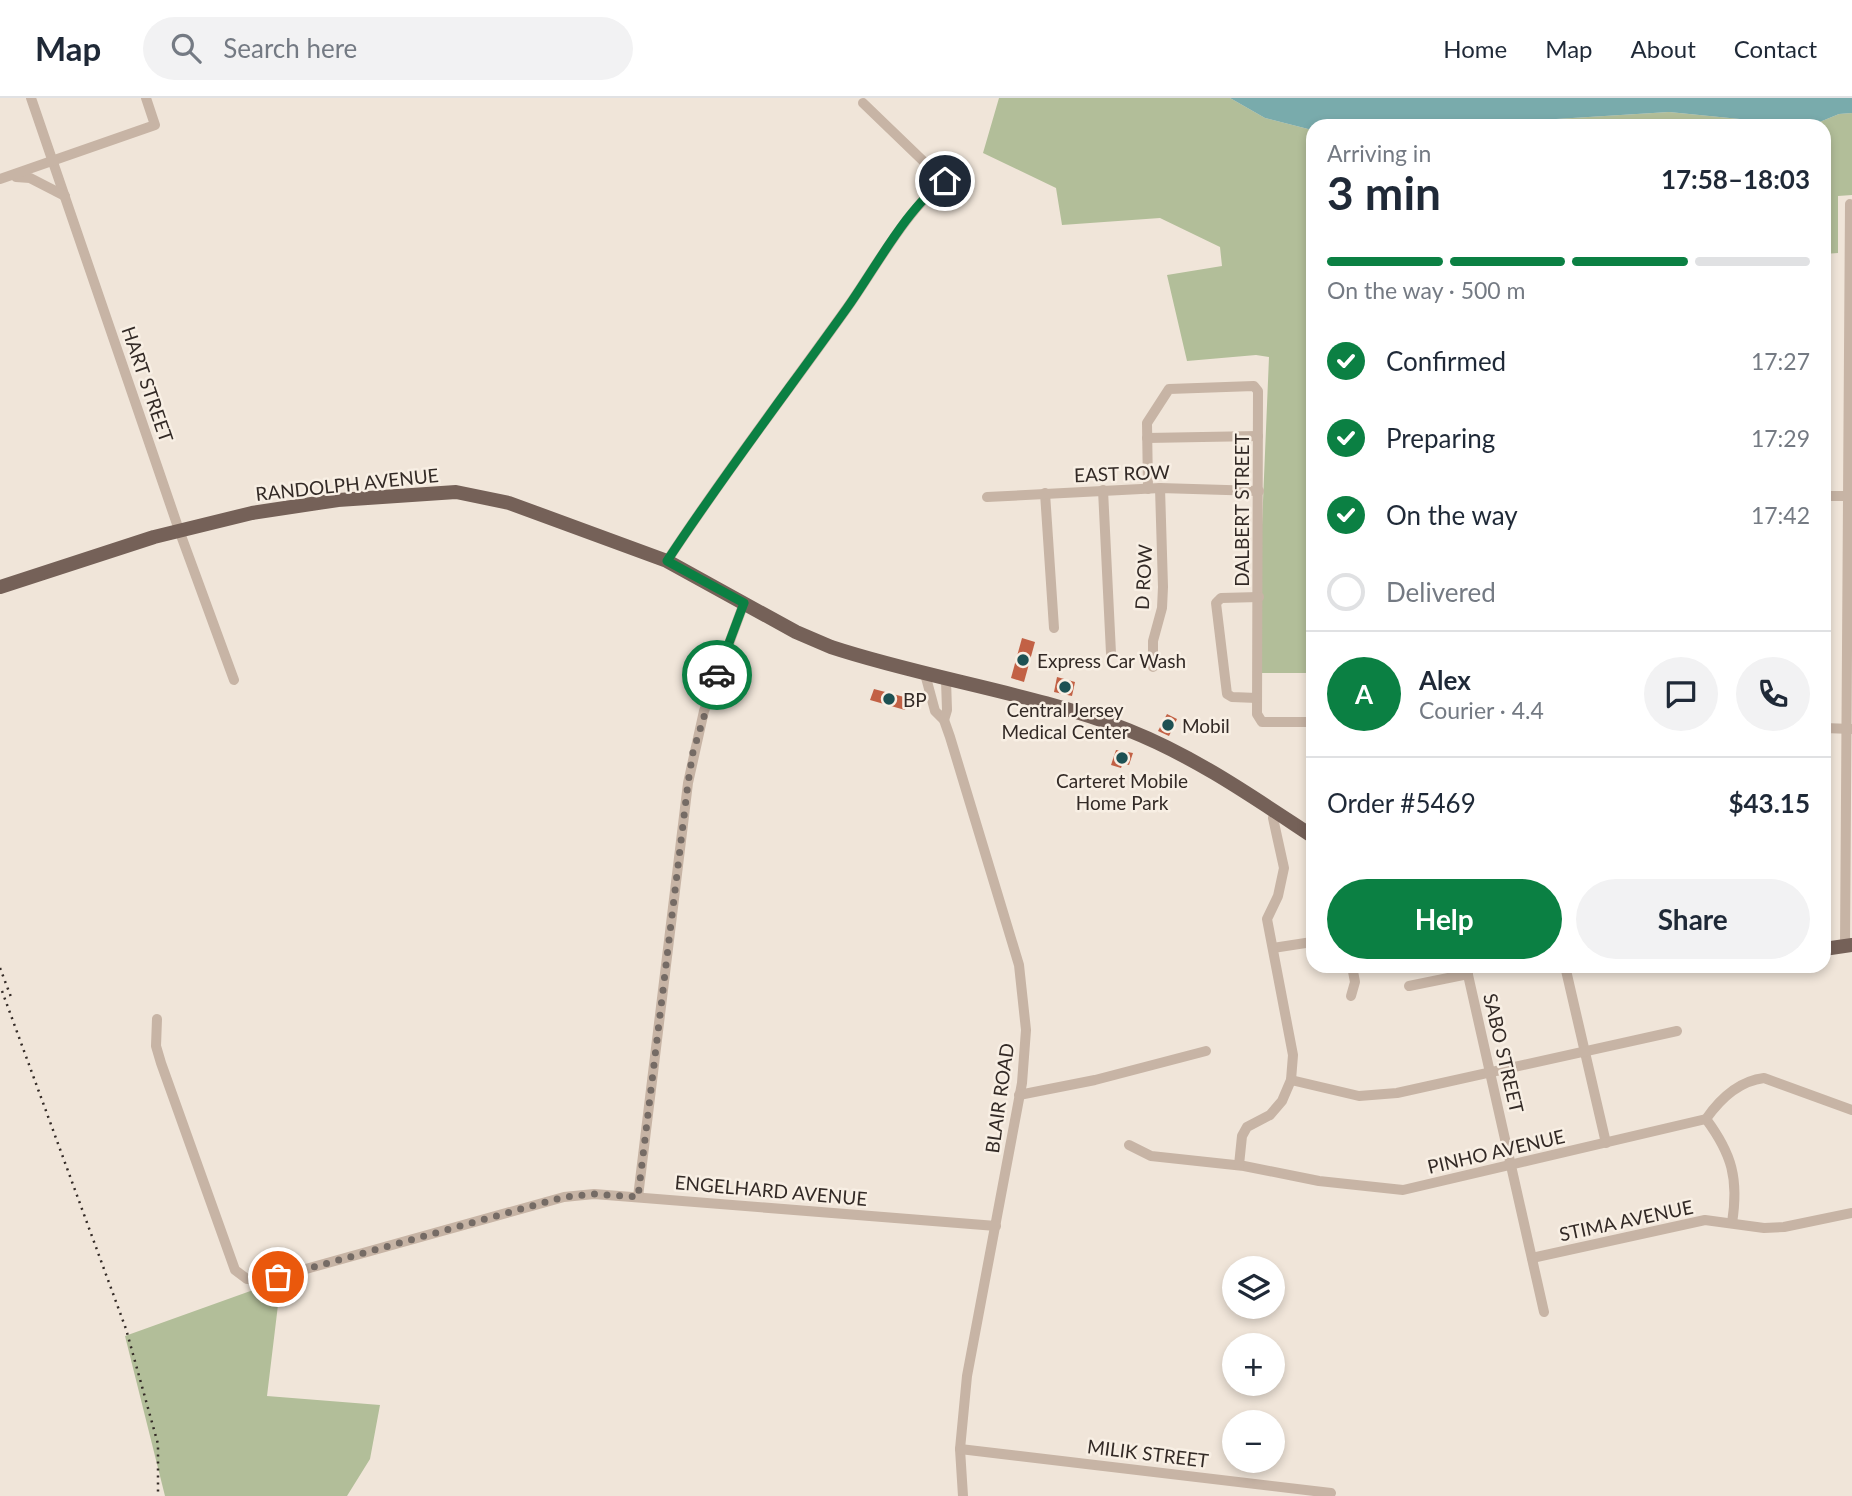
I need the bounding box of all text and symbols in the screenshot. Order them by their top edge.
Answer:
search box [143,17,633,80]
text: Map [35,28,101,68]
icon: search [167,29,205,67]
text: Search here [223,32,357,64]
text: Home [1443,34,1507,63]
text: Map [1545,34,1593,63]
text: About [1631,34,1696,63]
text: Contact [1734,34,1817,63]
text: Arriving in [1327,139,1431,167]
pin [915,151,975,211]
icon: home [926,162,964,200]
text: 17:58–18:03 [1661,163,1810,195]
text: 3 min [1327,165,1441,220]
text: On the way · 500 m [1327,276,1526,304]
street label: HART STREET [117,323,179,445]
icon: check [1327,342,1365,380]
text: Confirmed [1386,345,1506,377]
text: 17:27 [1751,347,1810,375]
icon: check [1327,419,1365,457]
text: Preparing [1386,422,1495,454]
text: 17:29 [1751,424,1810,452]
street label: DALBERT STREET [1230,433,1253,587]
street label: EAST ROW [1074,460,1171,486]
street label: RANDOLPH AVENUE [254,463,440,505]
icon: check [1327,496,1365,534]
text: On the way [1386,499,1518,531]
text: 17:42 [1751,501,1810,529]
street label: D ROW [1130,543,1156,610]
text: Delivered [1386,576,1496,608]
courier [682,640,752,710]
place label: Express Car Wash [1037,649,1186,672]
marker: Express Car Wash [1015,652,1031,668]
icon: car [698,656,736,694]
button: chat [1644,657,1718,731]
button: phone [1736,657,1810,731]
text: Alex [1419,664,1471,696]
text: A [1355,678,1373,710]
marker: Central Jersey Medical Center [1057,679,1073,695]
place label: BP [903,688,927,711]
marker: BP [881,691,897,707]
text: Courier · 4.4 [1419,696,1544,724]
place label: Central Jersey Medical Center [1001,698,1129,743]
place label: Mobil [1182,714,1230,737]
marker: Mobil [1160,717,1176,733]
marker: Carteret Mobile Home Park [1114,750,1130,766]
place label: Carteret Mobile Home Park [1056,769,1188,814]
text: Order #5469 [1327,787,1476,819]
text: $43.15 [1728,787,1810,819]
button: Help [1327,879,1562,959]
button: Share [1576,879,1810,959]
street label: SABO STREET [1479,991,1529,1115]
street label: BLAIR ROAD [980,1041,1018,1155]
street label: PINHO AVENUE [1425,1124,1567,1178]
street label: ENGELHARD AVENUE [674,1170,868,1210]
street label: STIMA AVENUE [1557,1195,1695,1245]
pin [248,1247,308,1307]
map controls [1222,1256,1285,1473]
button: layers [1222,1256,1285,1319]
icon: bag [259,1258,297,1296]
button: + [1222,1333,1285,1396]
button: − [1222,1410,1285,1473]
street label: MILIK STREET [1086,1434,1210,1472]

